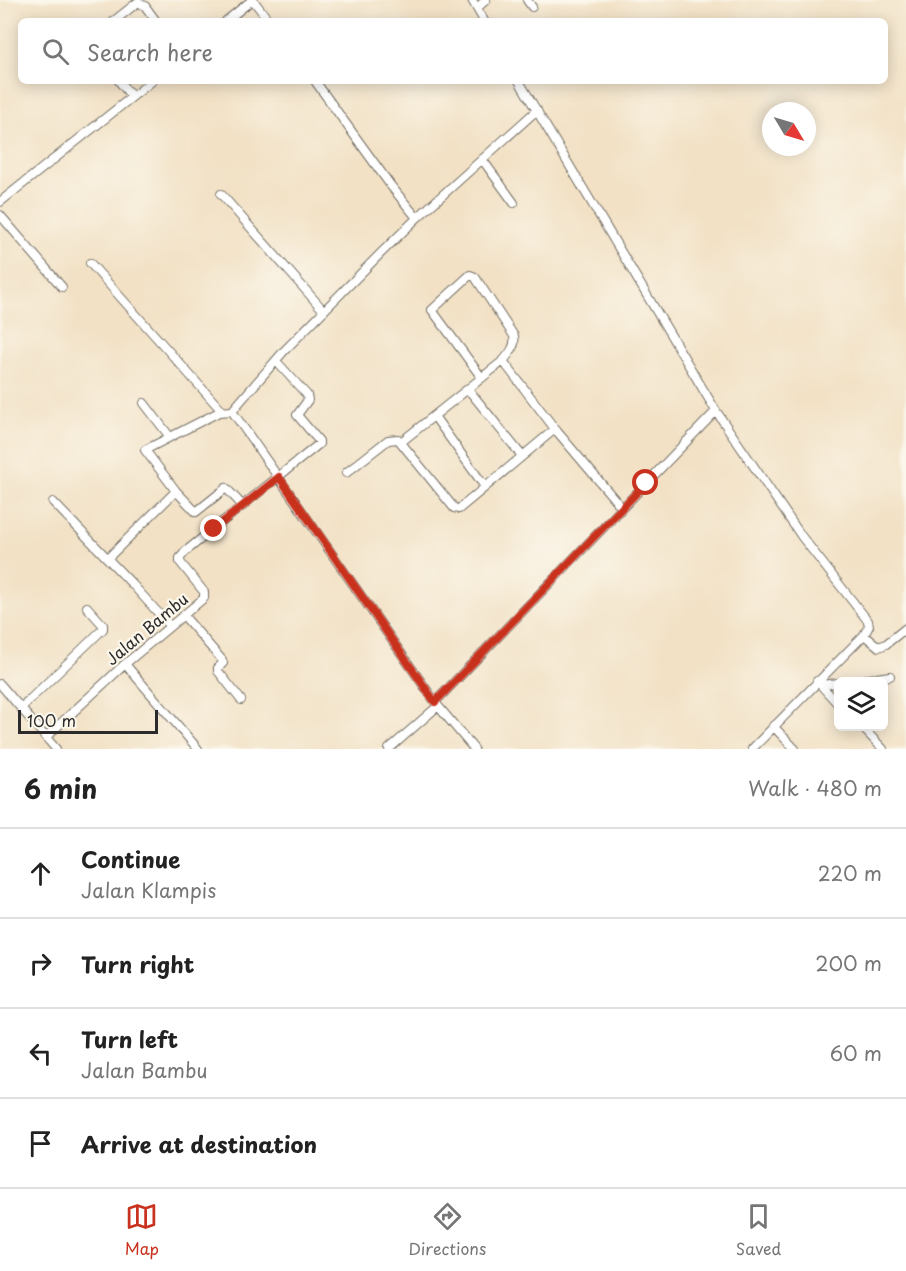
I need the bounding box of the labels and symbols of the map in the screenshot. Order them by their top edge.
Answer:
north arrow [762,102,816,156]
route start [632,469,658,495]
route end [200,515,226,541]
street label: Jalan Bambu [100,587,193,670]
scale bar [18,707,158,734]

